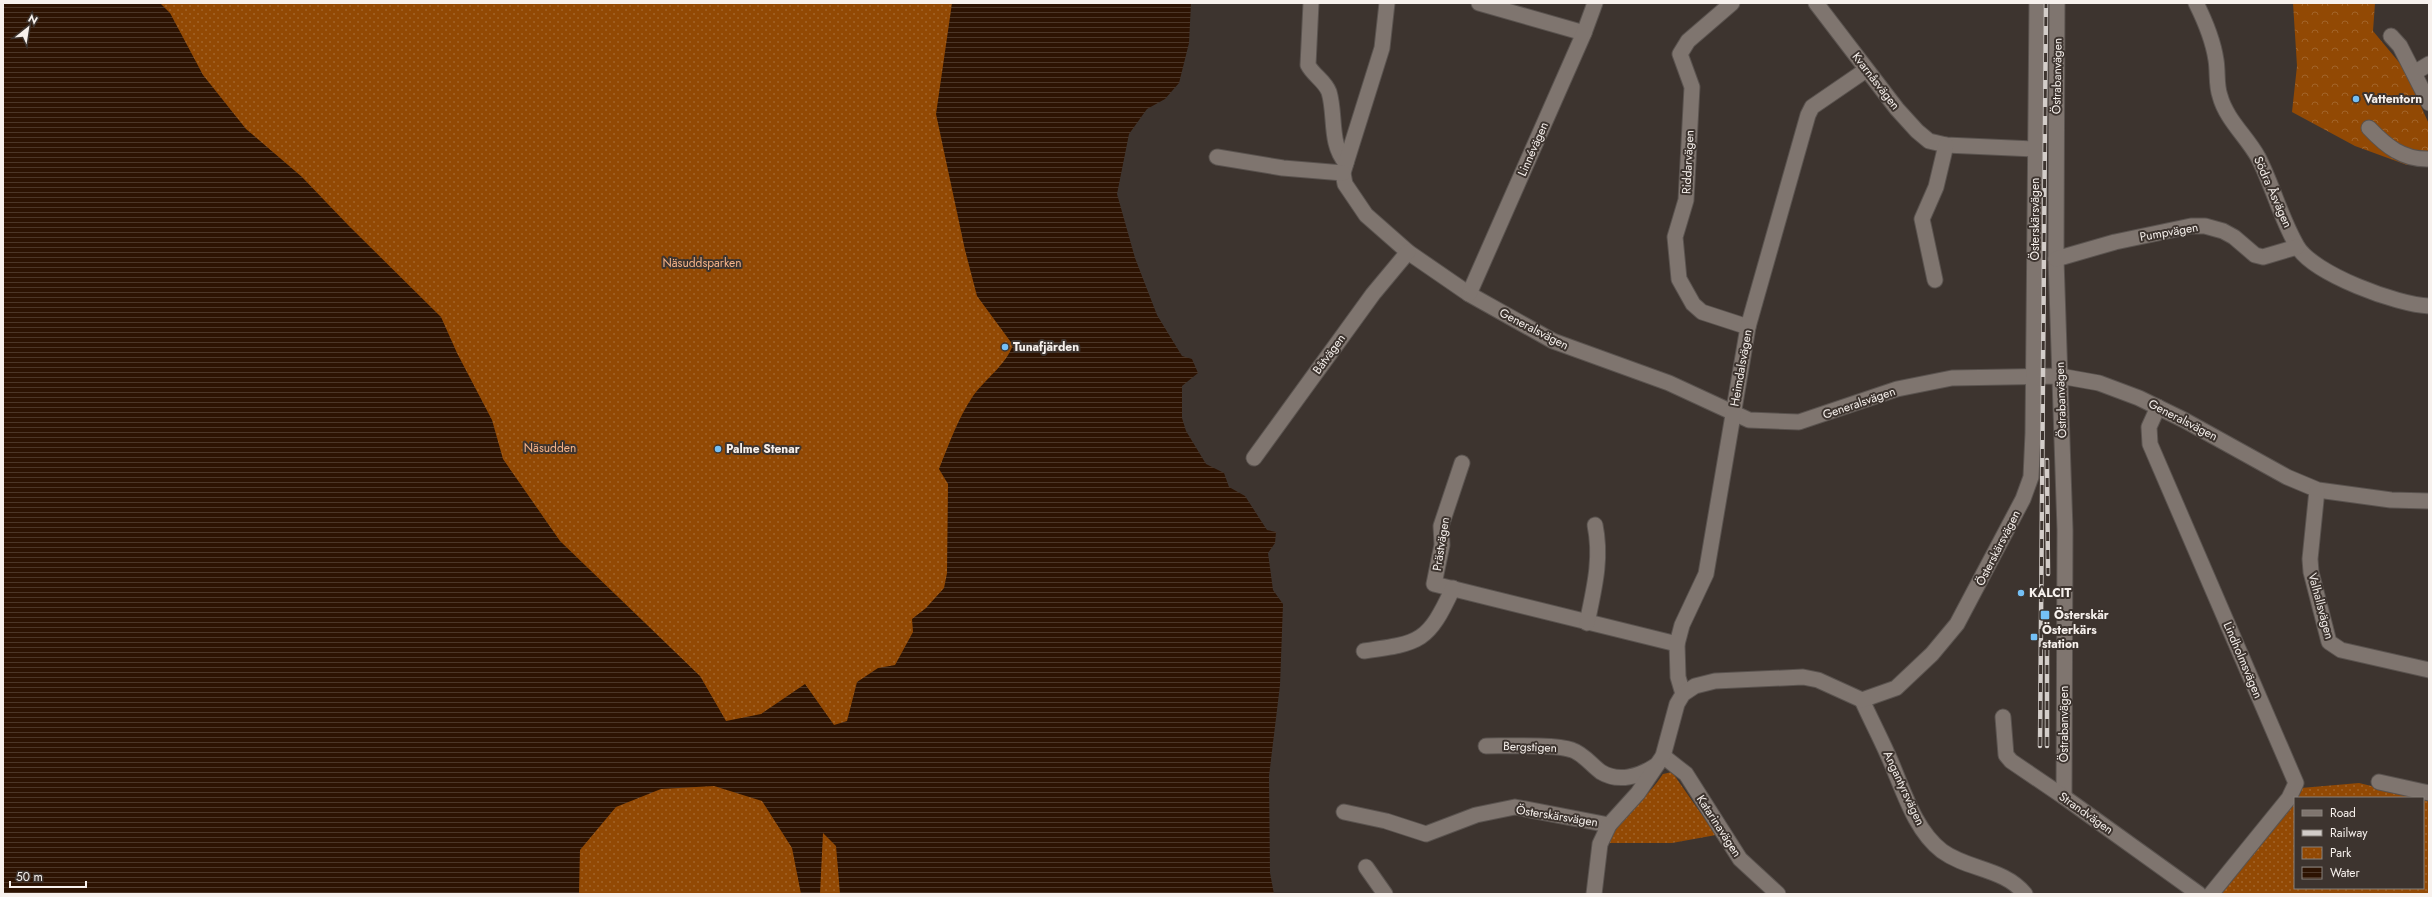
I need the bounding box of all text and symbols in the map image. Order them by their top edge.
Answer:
north arrow [8,8,48,48]
text: N [25,10,41,28]
street label: Östrabanvägen [2047,38,2067,114]
street label: Kvarnåsvägen [1848,48,1904,114]
place label: Vattentorn [2363,90,2422,108]
marker: Vattentorn [2351,94,2361,104]
street label: Linnévägen [1513,119,1553,179]
street label: Riddarvägen [1677,129,1699,195]
street label: Södra Åsvägen [2249,153,2297,231]
street label: Österskärsvägen [2026,178,2044,260]
street label: Pumpvägen [2138,218,2200,246]
park label: Näsuddsparken [662,254,742,272]
street label: Generalsvägen [1496,304,1572,354]
street label: Heimdalsvägen [1725,328,1757,408]
street label: Båtvägen [1308,330,1350,378]
place label: Tunafjärden [1013,338,1079,356]
marker: Tunafjärden [1000,342,1010,352]
street label: Östrabanvägen [2051,362,2071,438]
street label: Generalsvägen [1820,382,1898,424]
street label: Generalsvägen [2145,395,2221,445]
park label: Näsudden [524,439,576,457]
place label: Palme Stenar [726,440,800,458]
marker: Palme Stenar [713,444,723,454]
street label: Österskärsvägen [1971,507,2025,589]
street label: Prästvägen [1428,516,1454,572]
street label: Valhallsvägen [2304,571,2338,641]
place label: KALCIT [2029,584,2071,602]
marker: KALCIT [2016,588,2026,598]
place label: Österskär [2054,606,2109,624]
marker: Österskär [2039,609,2051,621]
street label: Lindholmsvägen [2219,619,2267,701]
place label: Österkärs station [2042,621,2097,653]
marker: Österkärs station [2029,632,2039,642]
street label: Östrabanvägen [2055,686,2073,762]
street label: Bergstigen [1503,737,1557,757]
street label: Angantyrsvägen [1879,748,1929,828]
street label: Strandvägen [2055,788,2117,838]
street label: Katarinavägen [1692,791,1746,861]
legend [2294,797,2424,889]
street label: Österskärsvägen [1515,801,1599,831]
text: Road [2330,804,2356,822]
text: Railway [2330,824,2368,842]
text: Park [2330,844,2352,862]
scale bar [10,863,86,889]
text: Water [2330,864,2361,882]
text: 50 m [16,868,43,886]

